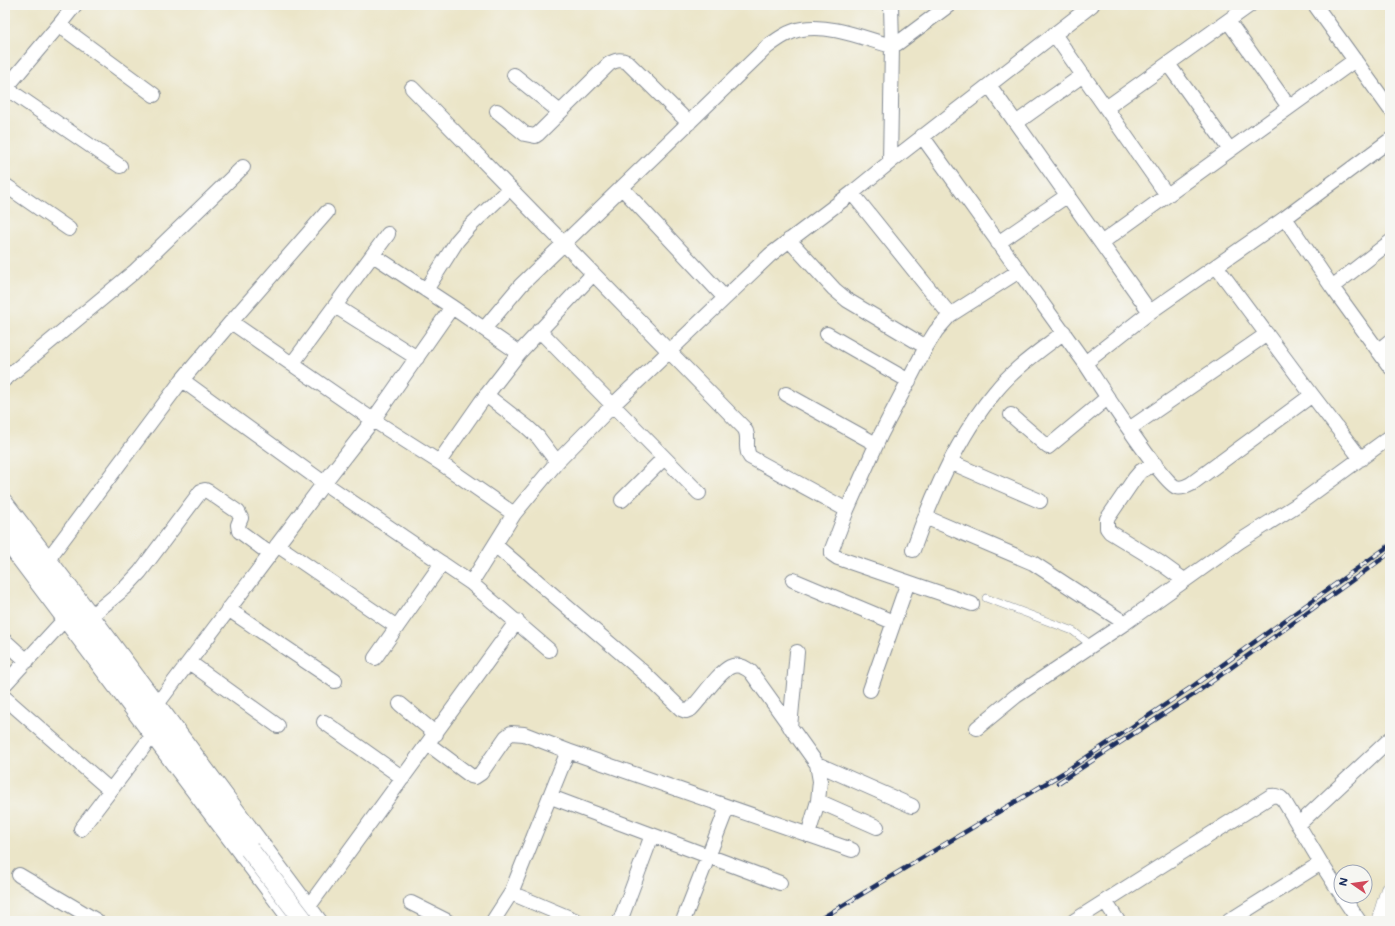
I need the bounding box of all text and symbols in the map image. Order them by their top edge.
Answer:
north arrow [1333,864,1373,904]
text: N [1335,876,1351,887]

